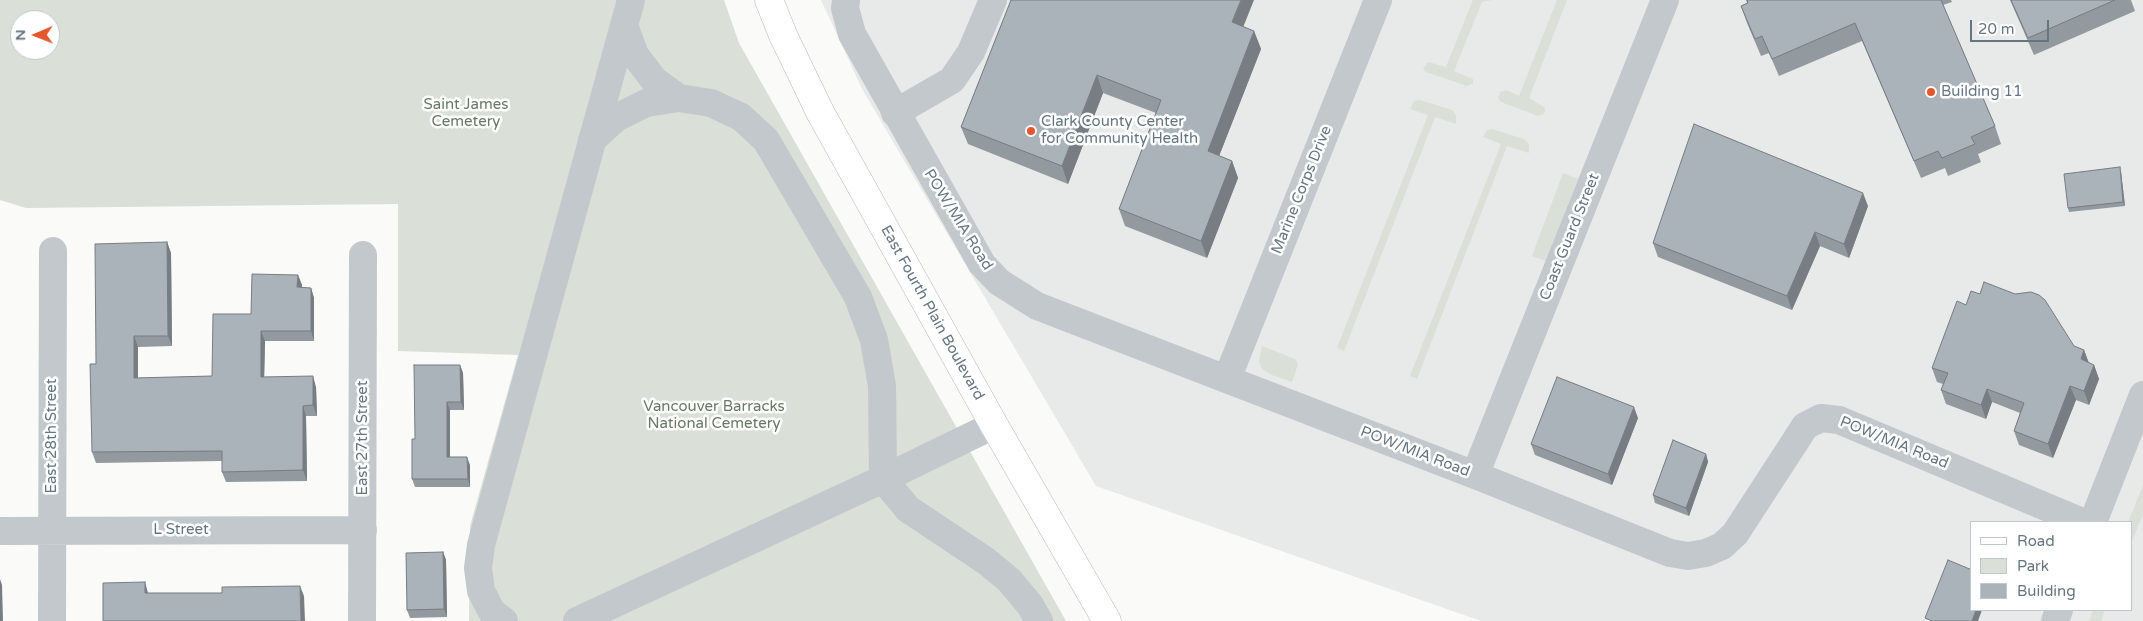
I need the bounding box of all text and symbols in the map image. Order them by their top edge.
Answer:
north arrow [10,10,60,60]
scale bar [1973,10,2052,42]
text: 20 m [1978,20,2015,38]
text: N [12,29,29,41]
place label: Building 11 [1941,83,2022,101]
marker: Building 11 [1925,86,1937,98]
park label: Saint James Cemetery [424,96,508,131]
place label: Clark County Center for Community Health [1041,113,1198,148]
street label: Marine Corps Drive [1268,123,1336,257]
marker: Clark County Center for Community Health [1025,125,1037,137]
street label: POW/MIA Road [920,166,996,274]
street label: Coast Guard Street [1536,171,1604,303]
street label: East Fourth Plain Boulevard [876,223,988,403]
street label: East 28th Street [43,378,61,494]
street label: East 27th Street [354,380,372,496]
park label: Vancouver Barracks National Cemetery [643,398,785,433]
street label: POW/MIA Road [1837,413,1951,473]
street label: POW/MIA Road [1358,423,1472,481]
street label: L Street [153,521,209,539]
legend [1970,521,2133,611]
text: Road [2017,532,2055,550]
text: Park [2017,557,2049,575]
text: Building [2017,582,2076,600]

